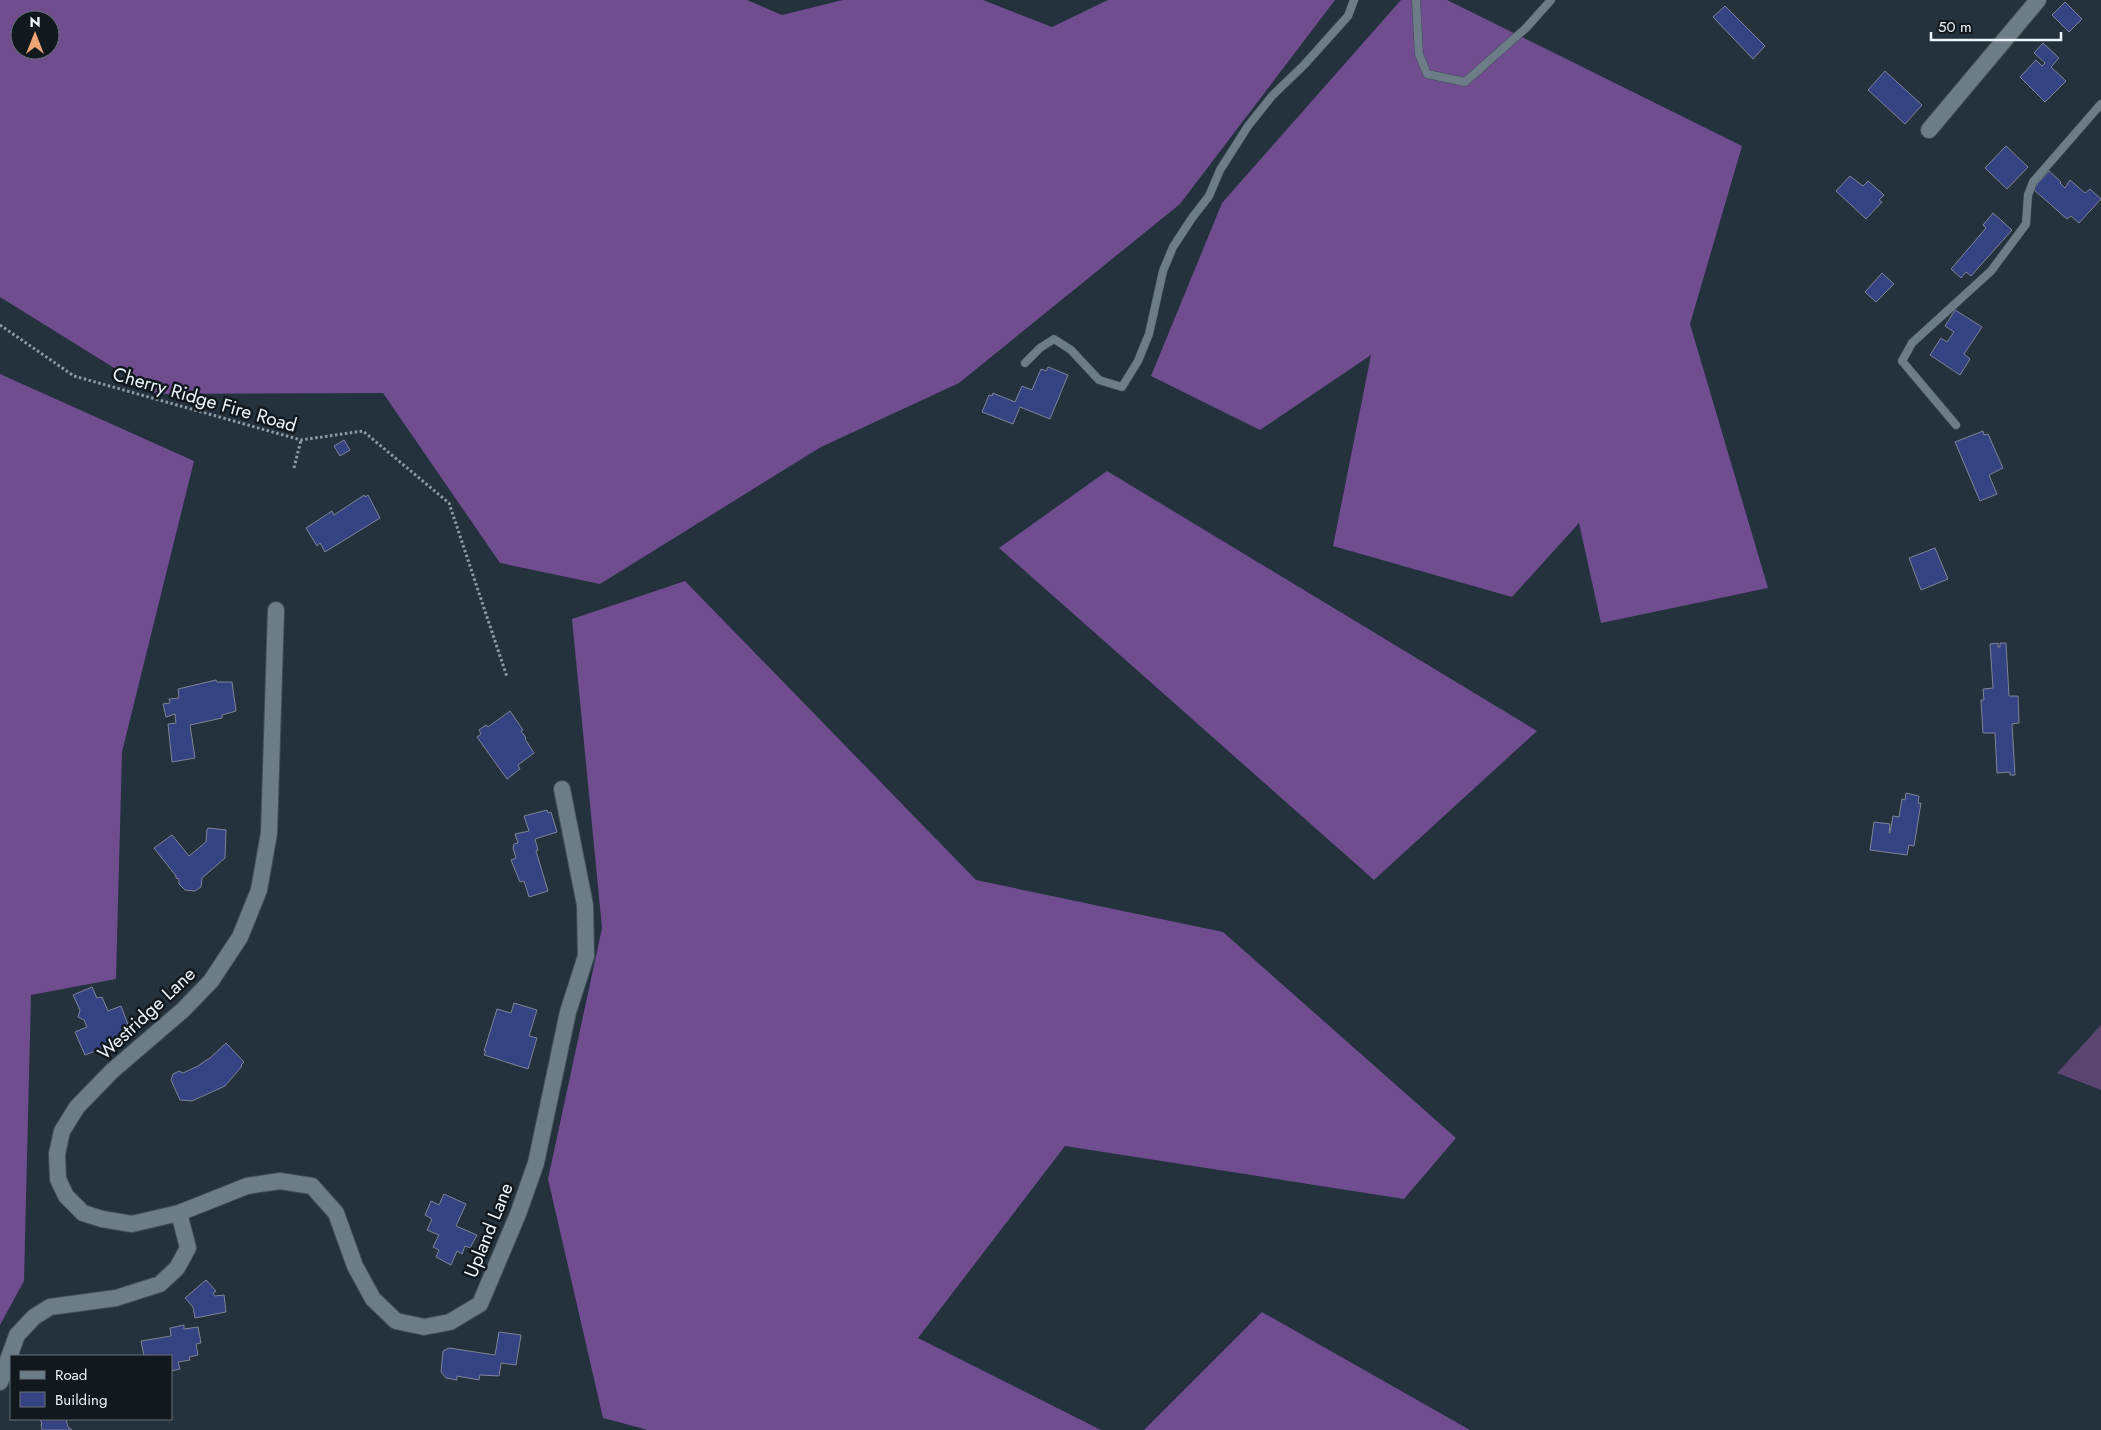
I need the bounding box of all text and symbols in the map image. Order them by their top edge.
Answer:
north arrow [10,10,60,60]
scale bar [1931,10,2061,42]
text: N [29,12,41,32]
text: 50 m [1938,16,1972,38]
street label: Cherry Ridge Fire Road [110,360,300,439]
street label: Westridge Lane [91,961,202,1066]
street label: Upland Lane [457,1178,520,1282]
legend [10,1355,172,1420]
text: Road [55,1364,87,1386]
text: Building [55,1389,107,1411]

